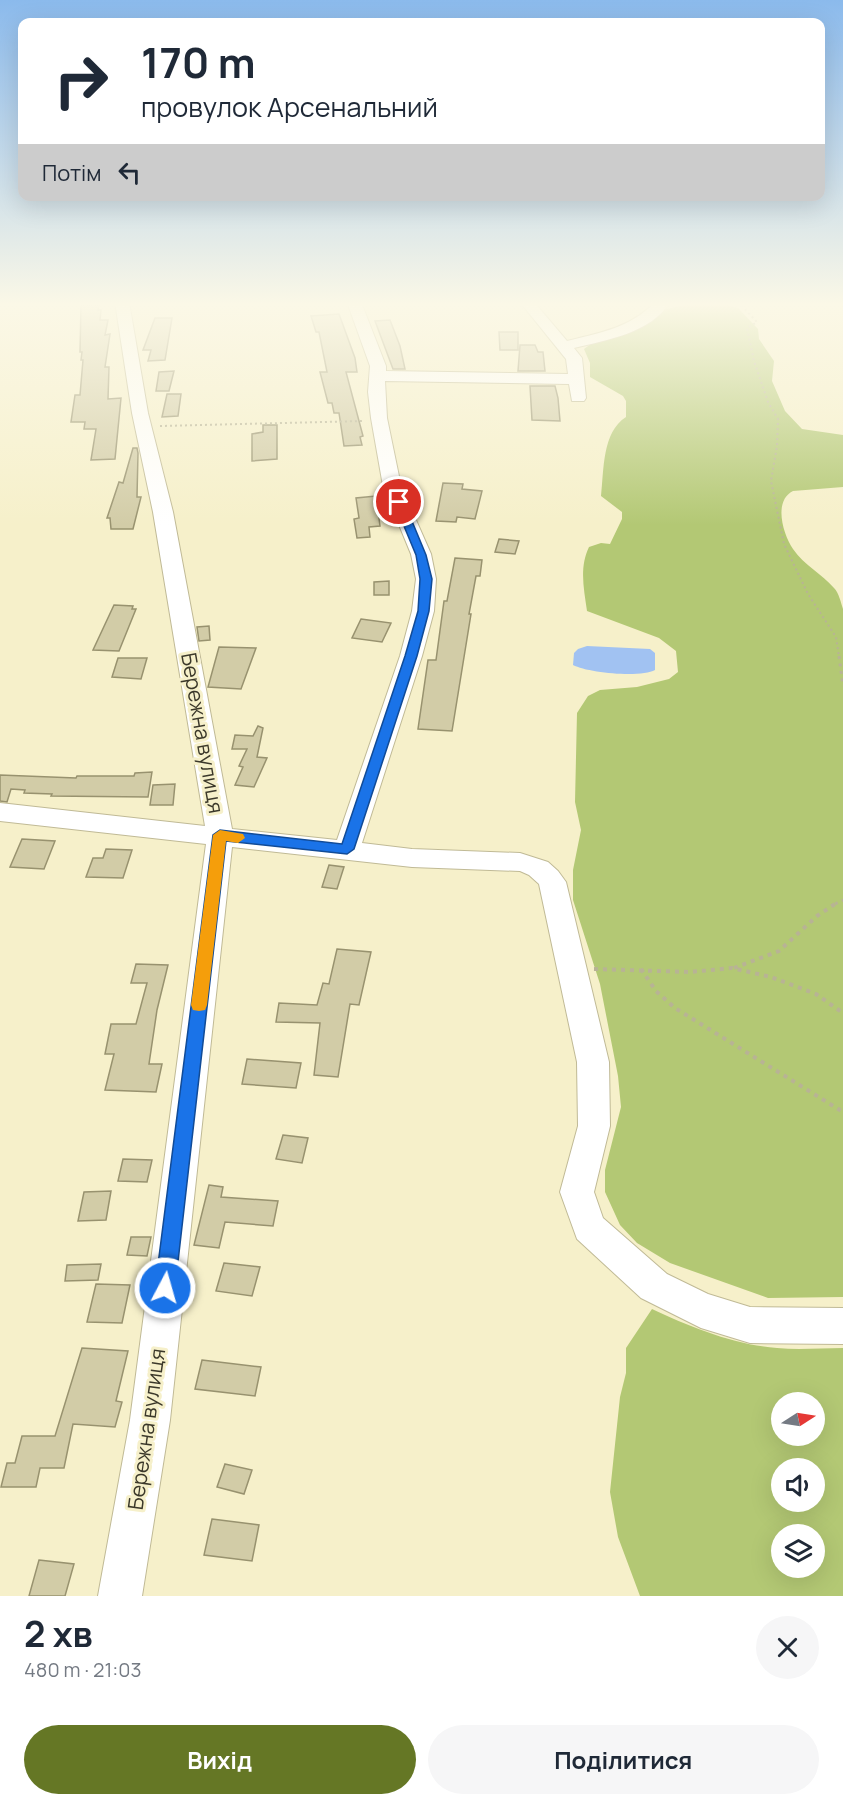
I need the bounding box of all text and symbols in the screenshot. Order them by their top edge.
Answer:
text: 170 m [141,33,256,91]
icon: right [42,42,120,120]
text: провулок Арсенальний [141,88,438,125]
icon: left [113,156,146,189]
text: Потім [42,158,101,188]
pin [373,476,424,527]
icon: arrive [382,485,415,518]
street label: Бережна вулиця [175,650,231,816]
position arrow [133,1256,197,1320]
street label: Бережна вулиця [121,1346,171,1512]
north arrow [771,1392,825,1446]
map controls [771,1392,825,1578]
button: sound [771,1458,825,1512]
button: layers [771,1524,825,1578]
text: 2 хв [24,1609,93,1658]
button: close [756,1616,819,1679]
text: 480 m · 21:03 [24,1656,142,1683]
button: Вихід [24,1725,416,1794]
button: Поділитися [428,1725,819,1794]

